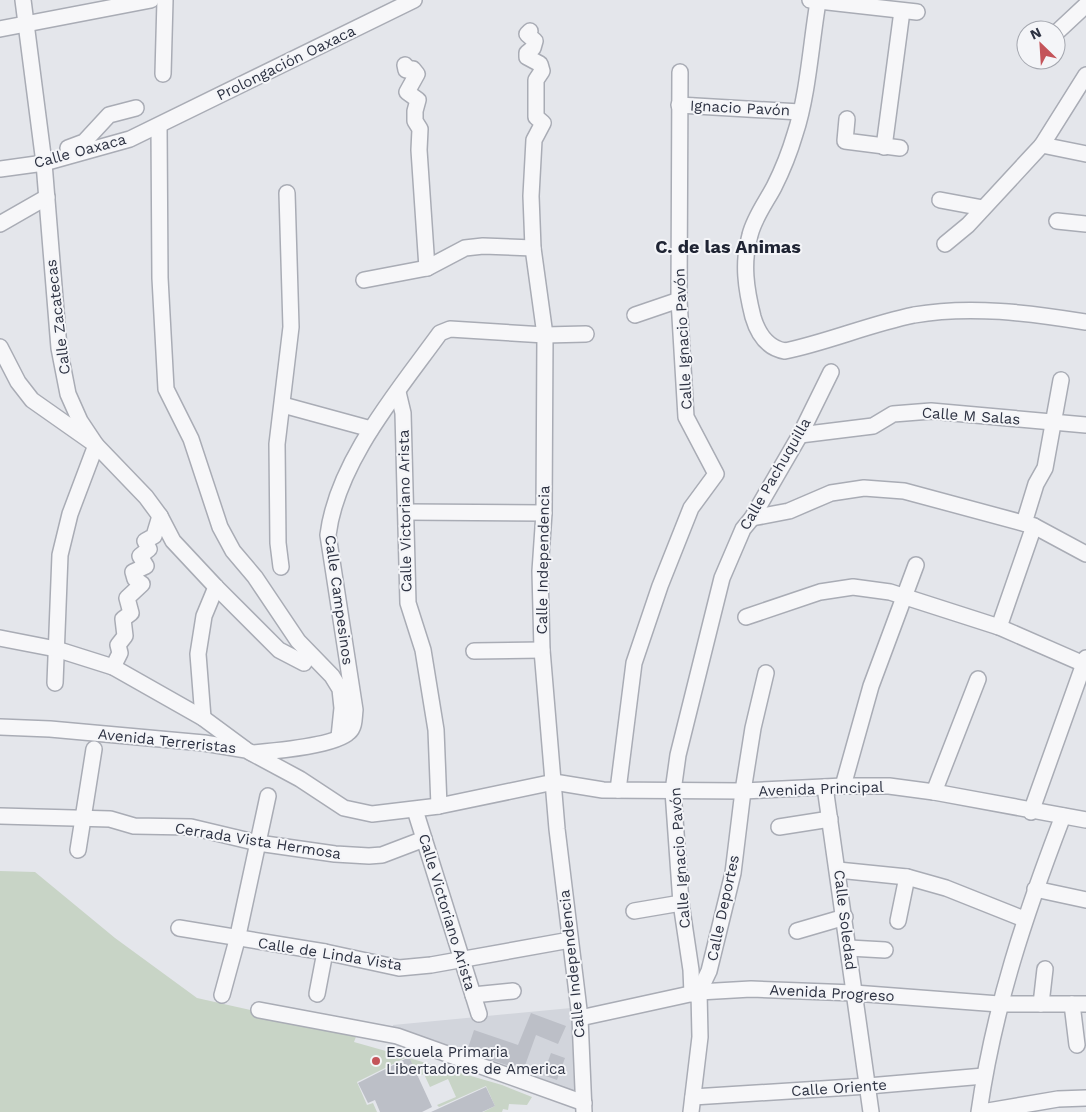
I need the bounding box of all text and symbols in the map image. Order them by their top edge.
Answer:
north arrow [1016,20,1066,70]
street label: Prolongación Oaxaca [214,21,359,104]
text: N [1027,24,1044,43]
street label: Ignacio Pavón [690,96,790,120]
street label: Calle Oaxaca [32,130,129,172]
district label: C. de las Animas [655,236,801,257]
street label: Calle Zacatecas [42,258,74,376]
street label: Calle Ignacio Pavón [670,268,696,410]
street label: Calle M Salas [921,404,1021,428]
street label: Calle Pachuquilla [736,414,815,533]
street label: Calle Victoriano Arista [395,429,415,593]
street label: Calle Independencia [533,485,553,635]
street label: Calle Campesinos [321,534,357,666]
street label: Avenida Terreristas [97,725,237,757]
street label: Avenida Principal [758,778,884,800]
street label: Calle Ignacio Pavón [666,787,694,929]
street label: Cerrada Vista Hermosa [174,819,343,863]
street label: Calle Victoriano Arista [415,832,480,993]
street label: Calle Deportes [703,853,743,963]
street label: Calle Soledad [830,869,860,971]
street label: Calle Independencia [555,888,589,1039]
street label: Calle de Linda Vista [257,934,404,974]
street label: Avenida Progreso [769,981,895,1005]
place label: Escuela Primaria Libertadores de America [386,1043,566,1078]
marker: Escuela Primaria Libertadores de America [370,1055,382,1067]
street label: Calle Oriente [791,1076,887,1100]

